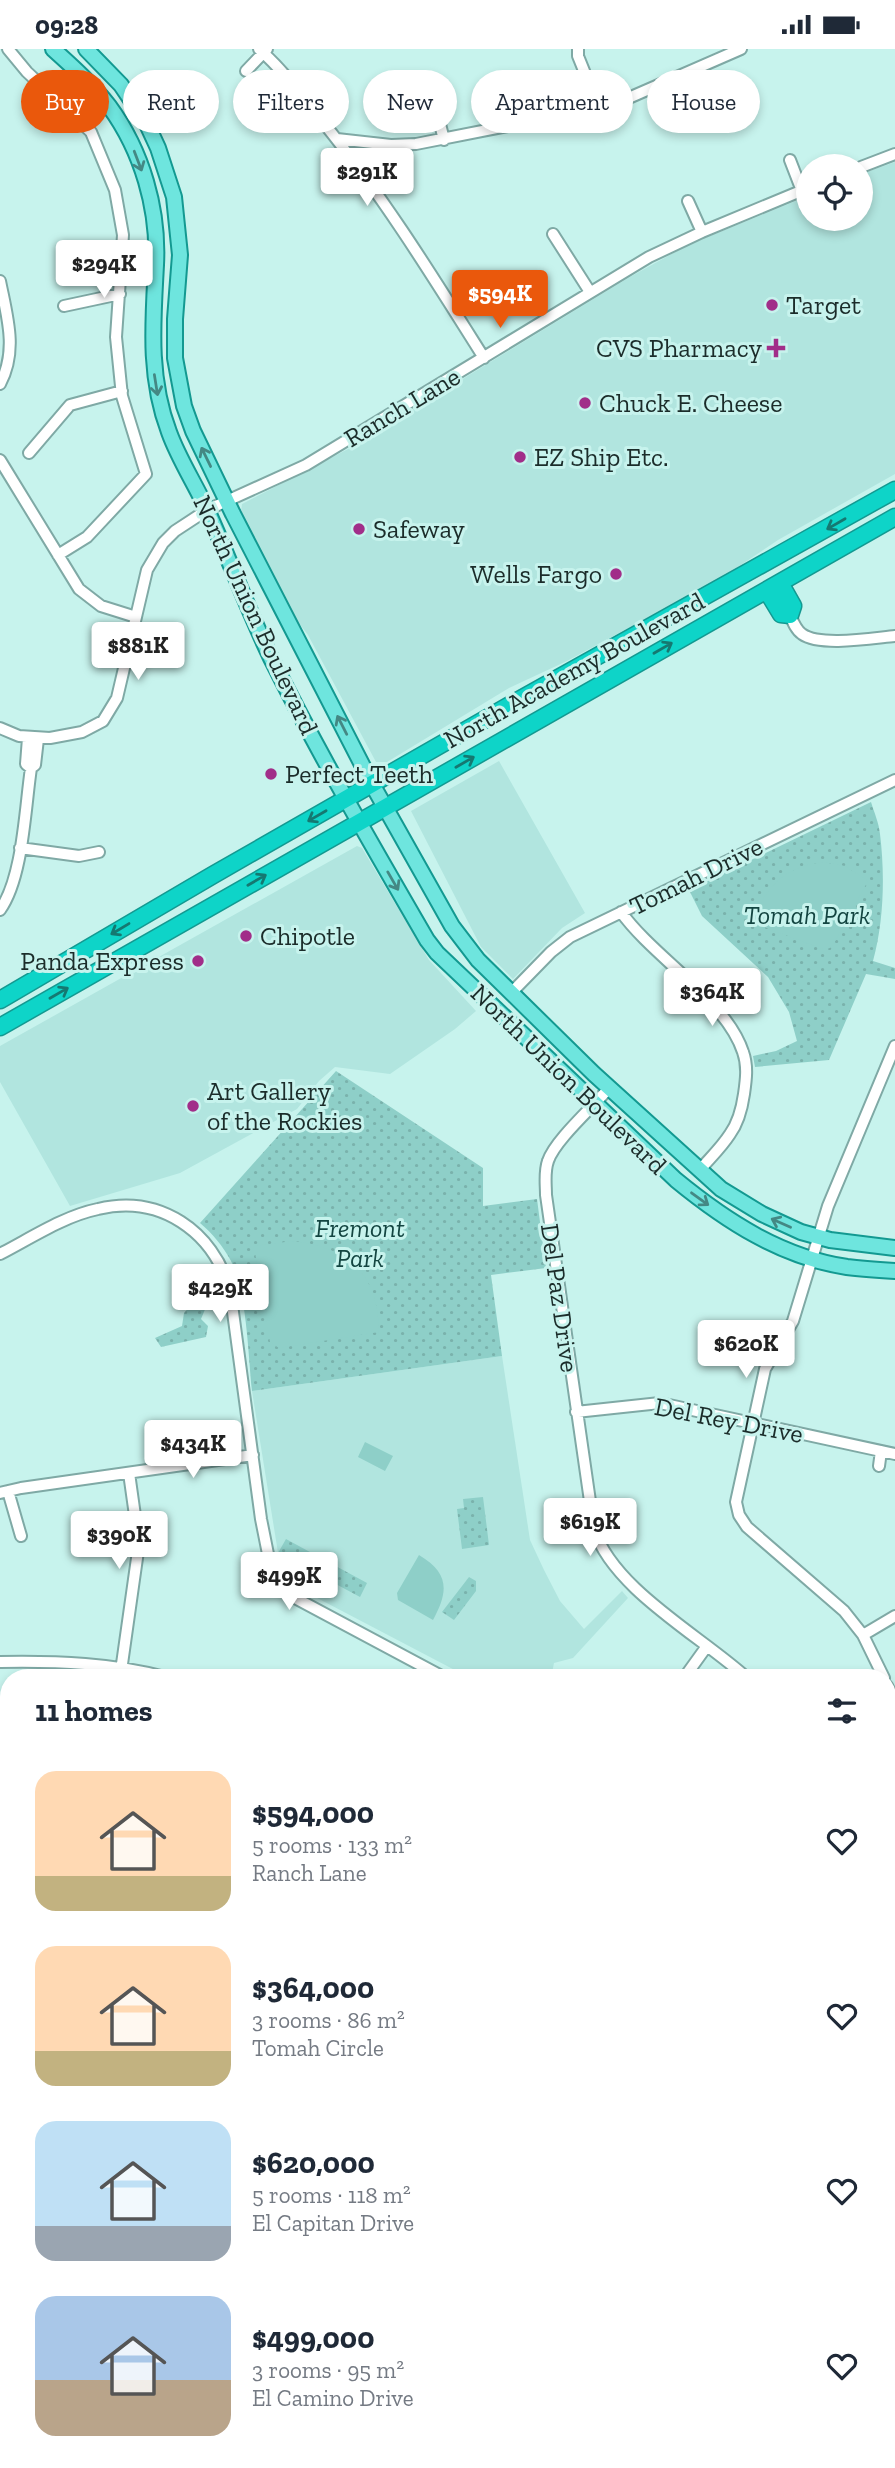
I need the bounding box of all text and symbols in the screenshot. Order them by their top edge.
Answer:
text: 09:28 [35,9,98,41]
chip: Buy [21,70,109,133]
chip: Rent [123,70,219,133]
chip: Filters [233,70,349,133]
chip: New [363,70,457,133]
chip: Apartment [471,70,633,133]
chip: House [647,70,760,133]
one-way arrow [133,149,146,171]
pin: $291K [318,149,416,208]
map controls [796,154,873,231]
button: locate [796,154,873,231]
text: $291K [337,157,397,185]
pin: $294K [55,240,153,300]
text: $294K [72,249,136,277]
pin: $594K [451,271,549,330]
text: $594K [468,279,532,307]
place label: Target [786,289,861,321]
marker: Target [764,297,780,313]
place label: CVS Pharmacy [596,332,763,364]
marker: CVS Pharmacy [768,340,784,356]
street label: Ranch Lane [338,360,466,454]
one-way arrow [150,373,163,396]
place label: Chuck E. Cheese [599,387,782,419]
marker: Chuck E. Cheese [577,395,593,411]
place label: EZ Ship Etc. [534,441,669,473]
one-way arrow [198,447,212,468]
marker: EZ Ship Etc. [512,449,528,465]
street label: North Union Boulevard [186,490,326,740]
place label: Safeway [373,513,465,545]
one-way arrow [826,517,846,531]
marker: Safeway [351,521,367,537]
place label: Wells Fargo [470,558,602,590]
marker: Wells Fargo [608,566,624,582]
street label: North Academy Boulevard [438,585,710,755]
pin: $881K [89,623,187,682]
text: $881K [108,631,168,659]
one-way arrow [652,641,672,655]
one-way arrow [335,716,349,736]
one-way arrow [455,755,475,769]
place label: Perfect Teeth [285,758,433,790]
marker: Perfect Teeth [263,766,279,782]
one-way arrow [308,809,328,823]
street label: Tomah Drive [624,830,768,922]
one-way arrow [386,871,400,891]
one-way arrow [246,873,267,886]
park label: Tomah Park [744,899,870,931]
place label: Chipotle [260,920,355,952]
one-way arrow [111,923,131,937]
marker: Chipotle [238,928,254,944]
place label: Panda Express [20,945,184,977]
marker: Panda Express [190,953,206,969]
pin: $364K [663,969,761,1028]
street label: North Union Boulevard [464,977,674,1181]
text: $364K [680,977,744,1005]
one-way arrow [49,986,69,1000]
place label: Art Gallery of the Rockies [207,1075,362,1137]
marker: Art Gallery of the Rockies [185,1098,201,1114]
one-way arrow [690,1192,709,1206]
park label: Fremont Park [315,1212,405,1274]
one-way arrow [771,1216,793,1229]
street label: Del Paz Drive [534,1222,586,1374]
pin: $429K [171,1265,269,1324]
text: $429K [188,1273,252,1301]
pin: $620K [697,1321,795,1380]
text: $620K [714,1329,778,1357]
street label: Del Rey Drive [652,1390,806,1450]
pin: $434K [144,1421,242,1480]
text: $434K [160,1429,226,1457]
pin: $619K [541,1499,639,1558]
text: $619K [560,1507,620,1535]
pin: $390K [70,1511,168,1571]
text: $390K [87,1520,151,1548]
pin: $499K [240,1553,338,1612]
text: $499K [257,1561,321,1589]
icon: filters [823,1692,861,1730]
text: 11 homes [35,1693,153,1729]
text: $594,000 [252,1795,374,1831]
icon: home [91,1799,175,1883]
icon: heart [823,1822,861,1860]
text: 5 rooms · 133 m² [252,1831,412,1859]
text: Ranch Lane [252,1859,367,1887]
text: $364,000 [252,1970,374,2006]
icon: home [91,1974,175,2058]
icon: heart [823,1997,861,2035]
text: 3 rooms · 86 m² [252,2006,405,2034]
text: Tomah Circle [252,2034,384,2062]
text: $620,000 [252,2145,375,2181]
icon: home [91,2149,175,2233]
icon: heart [823,2172,861,2210]
text: 5 rooms · 118 m² [252,2181,411,2209]
text: El Capitan Drive [252,2209,414,2237]
text: $499,000 [252,2320,374,2356]
icon: home [91,2324,175,2408]
icon: heart [823,2347,861,2385]
text: 3 rooms · 95 m² [252,2356,404,2384]
text: El Camino Drive [252,2384,413,2412]

